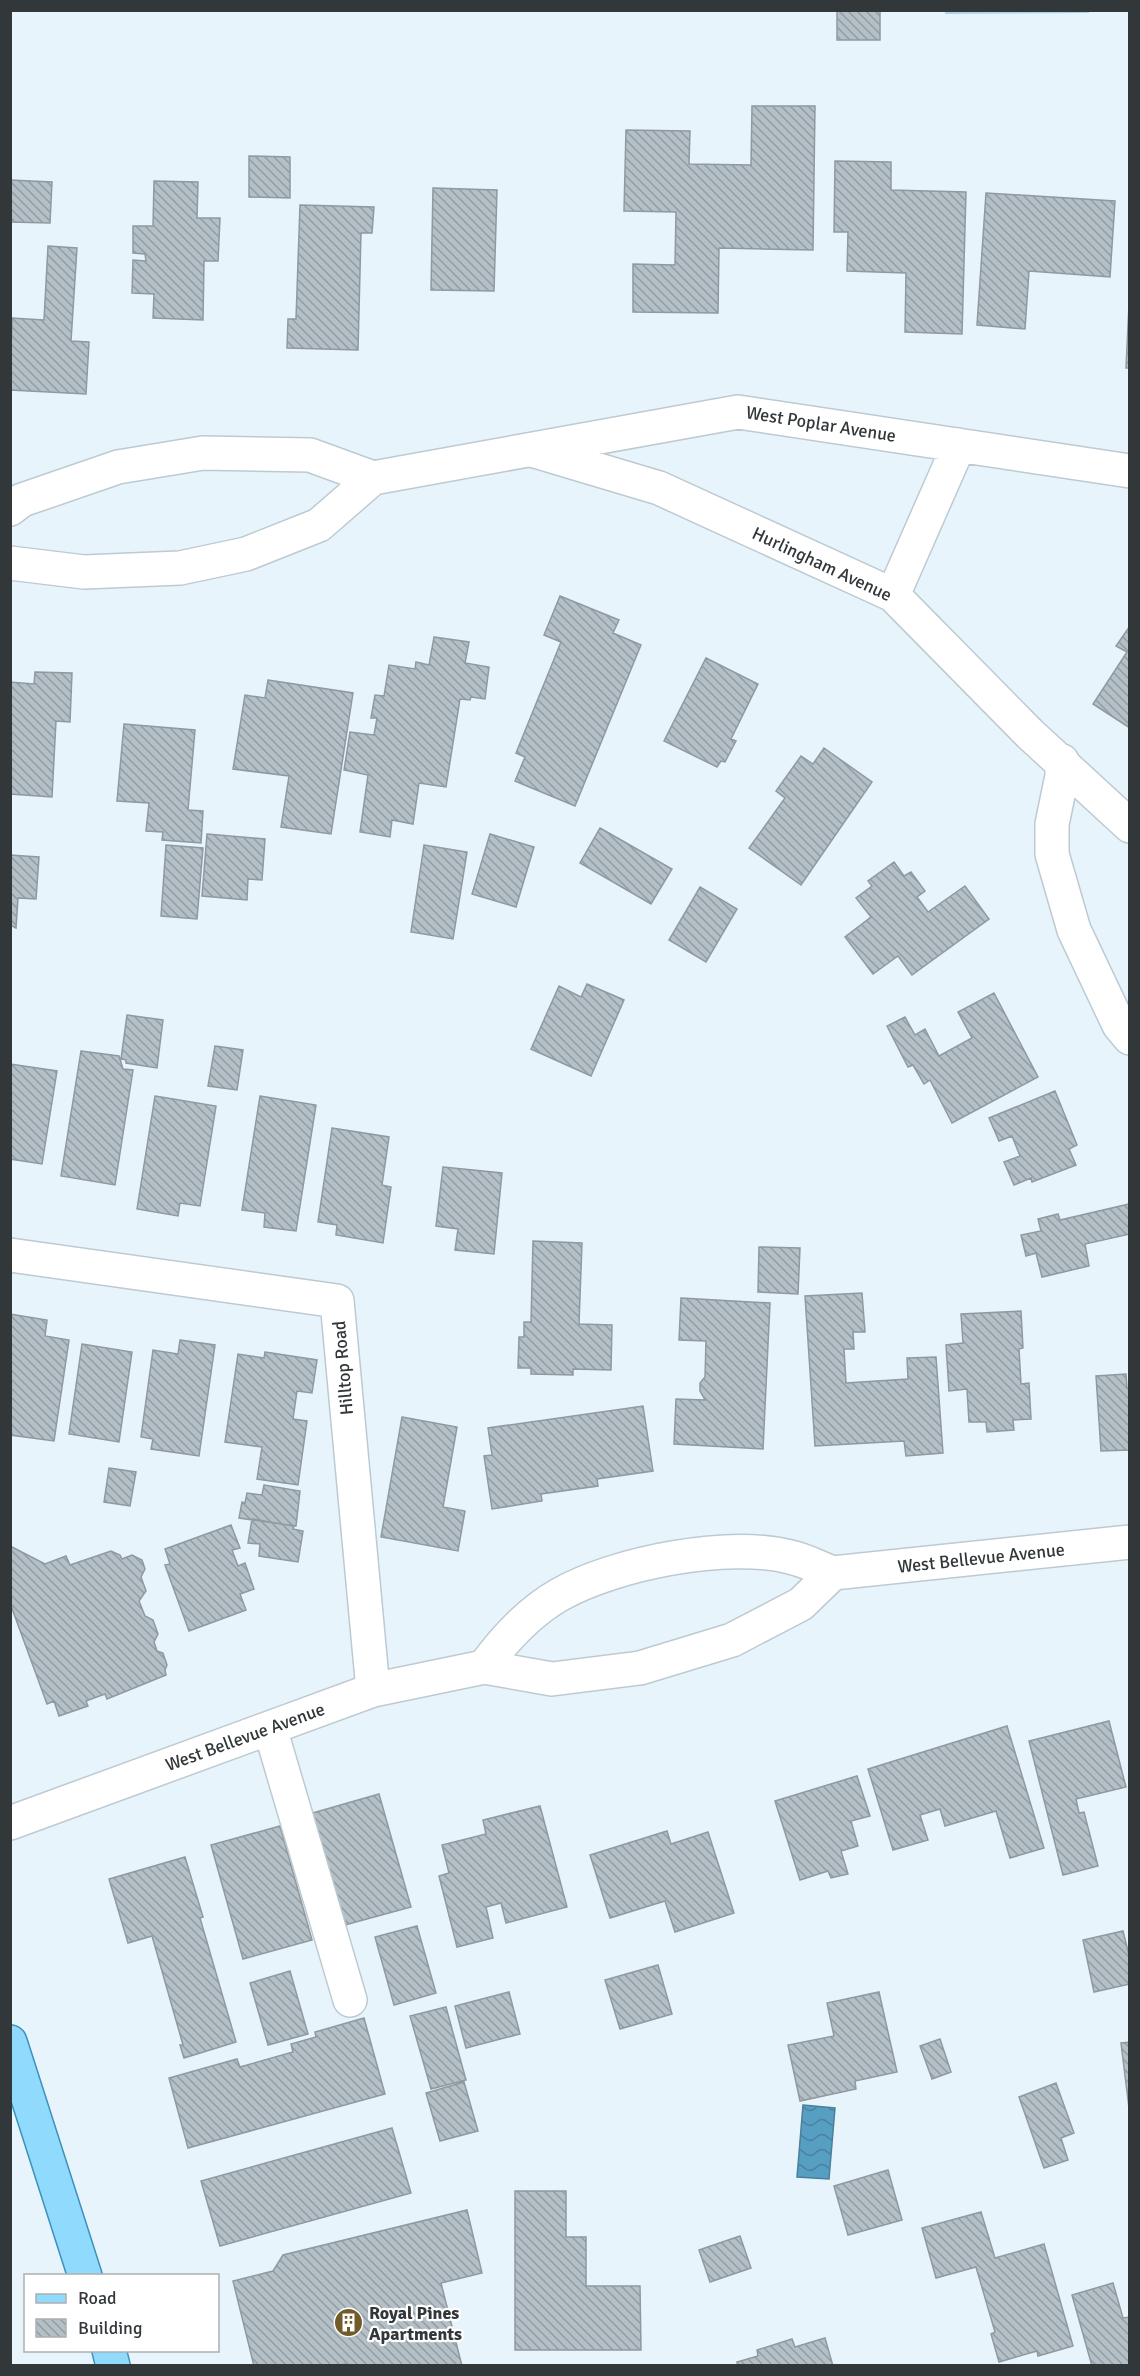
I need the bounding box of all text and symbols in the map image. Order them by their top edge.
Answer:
street label: West Poplar Avenue [744,401,898,447]
street label: Hurlingham Avenue [749,522,895,606]
street label: Hilltop Road [328,1320,358,1416]
street label: West Bellevue Avenue [896,1538,1066,1578]
street label: West Bellevue Avenue [162,1698,328,1776]
legend [24,2274,219,2352]
text: Road [78,2287,117,2309]
place label: Royal Pines Apartments [369,2302,462,2345]
building icon: Royal Pines Apartments [332,2307,364,2339]
text: Building [78,2317,142,2339]

